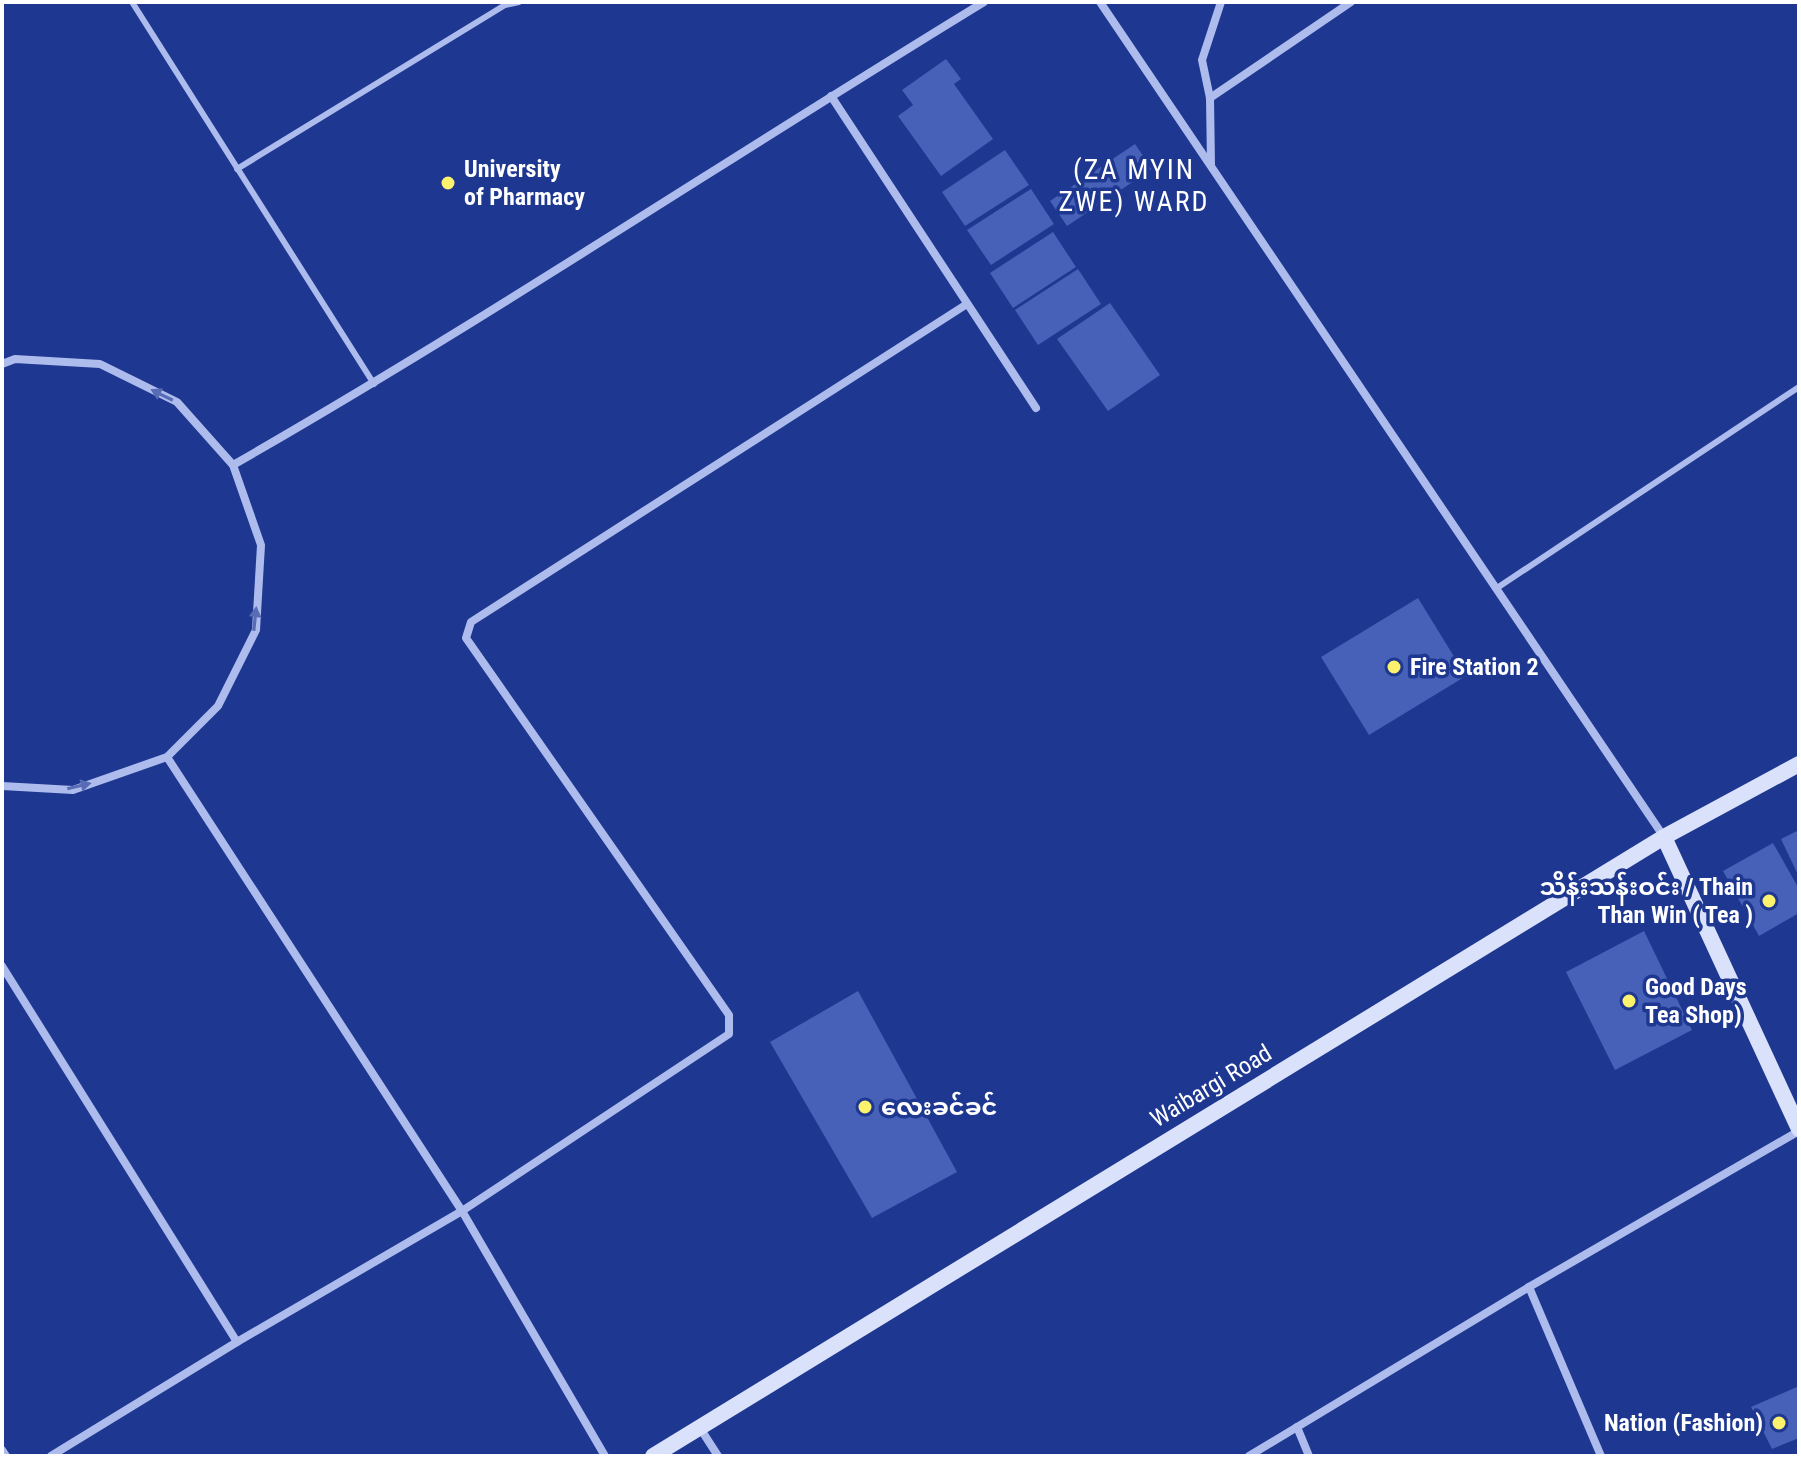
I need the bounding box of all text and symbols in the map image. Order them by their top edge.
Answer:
district label: (ZA MYIN ZWE) WARD [1059,153,1209,218]
place label: University of Pharmacy [464,155,585,211]
marker: University of Pharmacy [439,174,457,192]
one-way arrow [151,388,174,401]
one-way arrow [249,607,262,632]
place label: Fire Station 2 [1410,653,1539,681]
marker: Fire Station 2 [1385,658,1403,676]
one-way arrow [67,779,92,792]
place label: သိန်းသန်းဝင်း / Thain Than Win ( Tea ) [1539,871,1753,929]
marker: သိန်းသန်းဝင်း / Thain Than Win ( Tea ) [1760,892,1778,910]
place label: Good Days Tea Shop) [1645,973,1747,1029]
marker: Good Days Tea Shop) [1620,992,1638,1010]
street label: Waibargi Road [1145,1039,1277,1133]
place label: လေးခင်ခင် [881,1091,997,1121]
marker: လေးခင်ခင် [856,1098,874,1116]
place label: Nation (Fashion) [1604,1409,1763,1437]
marker: Nation (Fashion) [1770,1414,1788,1432]

